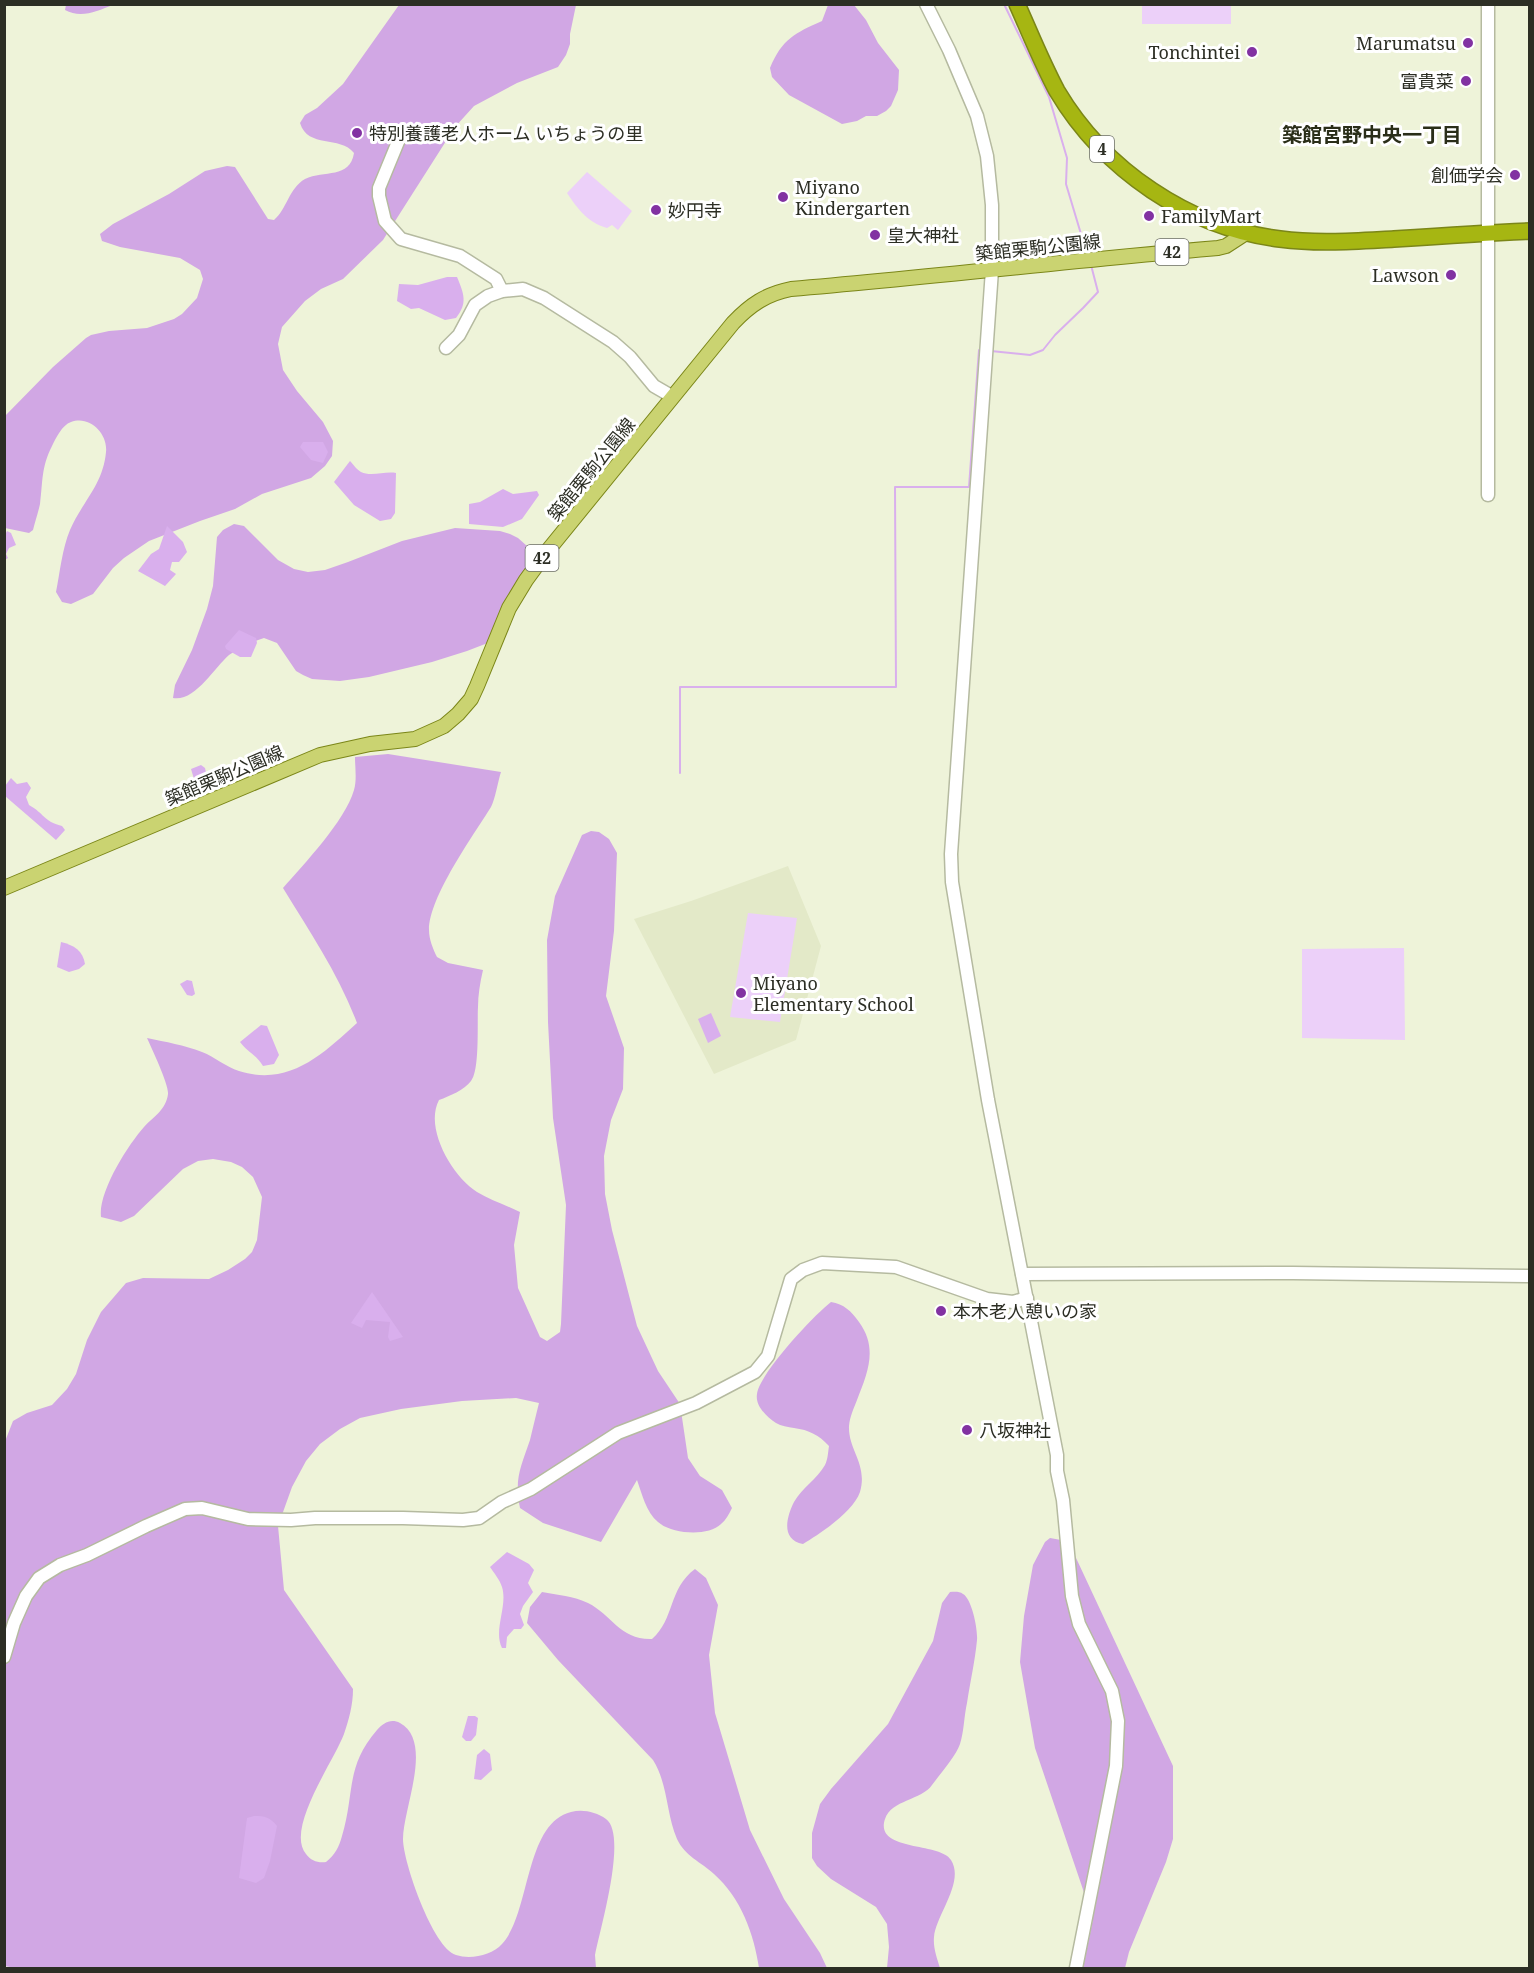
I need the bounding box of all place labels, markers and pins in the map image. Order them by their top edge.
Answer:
place label: Marumatsu [1356,31,1457,55]
marker: Marumatsu [1461,36,1475,50]
place label: Tonchintei [1148,40,1240,64]
marker: Tonchintei [1245,45,1259,59]
place label: 富貴菜 [1400,69,1454,93]
marker: 富貴菜 [1459,74,1473,88]
place label: 特別養護老人ホーム いちょうの里 [369,121,643,145]
marker: 特別養護老人ホーム いちょうの里 [350,126,364,140]
place label: 創価学会 [1431,163,1503,187]
marker: 創価学会 [1508,168,1522,182]
place label: Miyano Kindergarten [795,175,910,220]
marker: Miyano Kindergarten [776,190,790,204]
place label: 妙円寺 [668,198,722,222]
marker: 妙円寺 [649,203,663,217]
place label: FamilyMart [1161,204,1261,228]
marker: FamilyMart [1142,209,1156,223]
place label: 皇大神社 [887,223,959,247]
marker: 皇大神社 [868,228,882,242]
place label: Lawson [1372,263,1439,287]
marker: Lawson [1444,268,1458,282]
place label: Miyano Elementary School [753,971,914,1016]
marker: Miyano Elementary School [734,986,748,1000]
place label: 本木老人憩いの家 [953,1299,1097,1323]
marker: 本木老人憩いの家 [934,1304,948,1318]
place label: 八坂神社 [979,1418,1051,1442]
marker: 八坂神社 [960,1423,974,1437]

